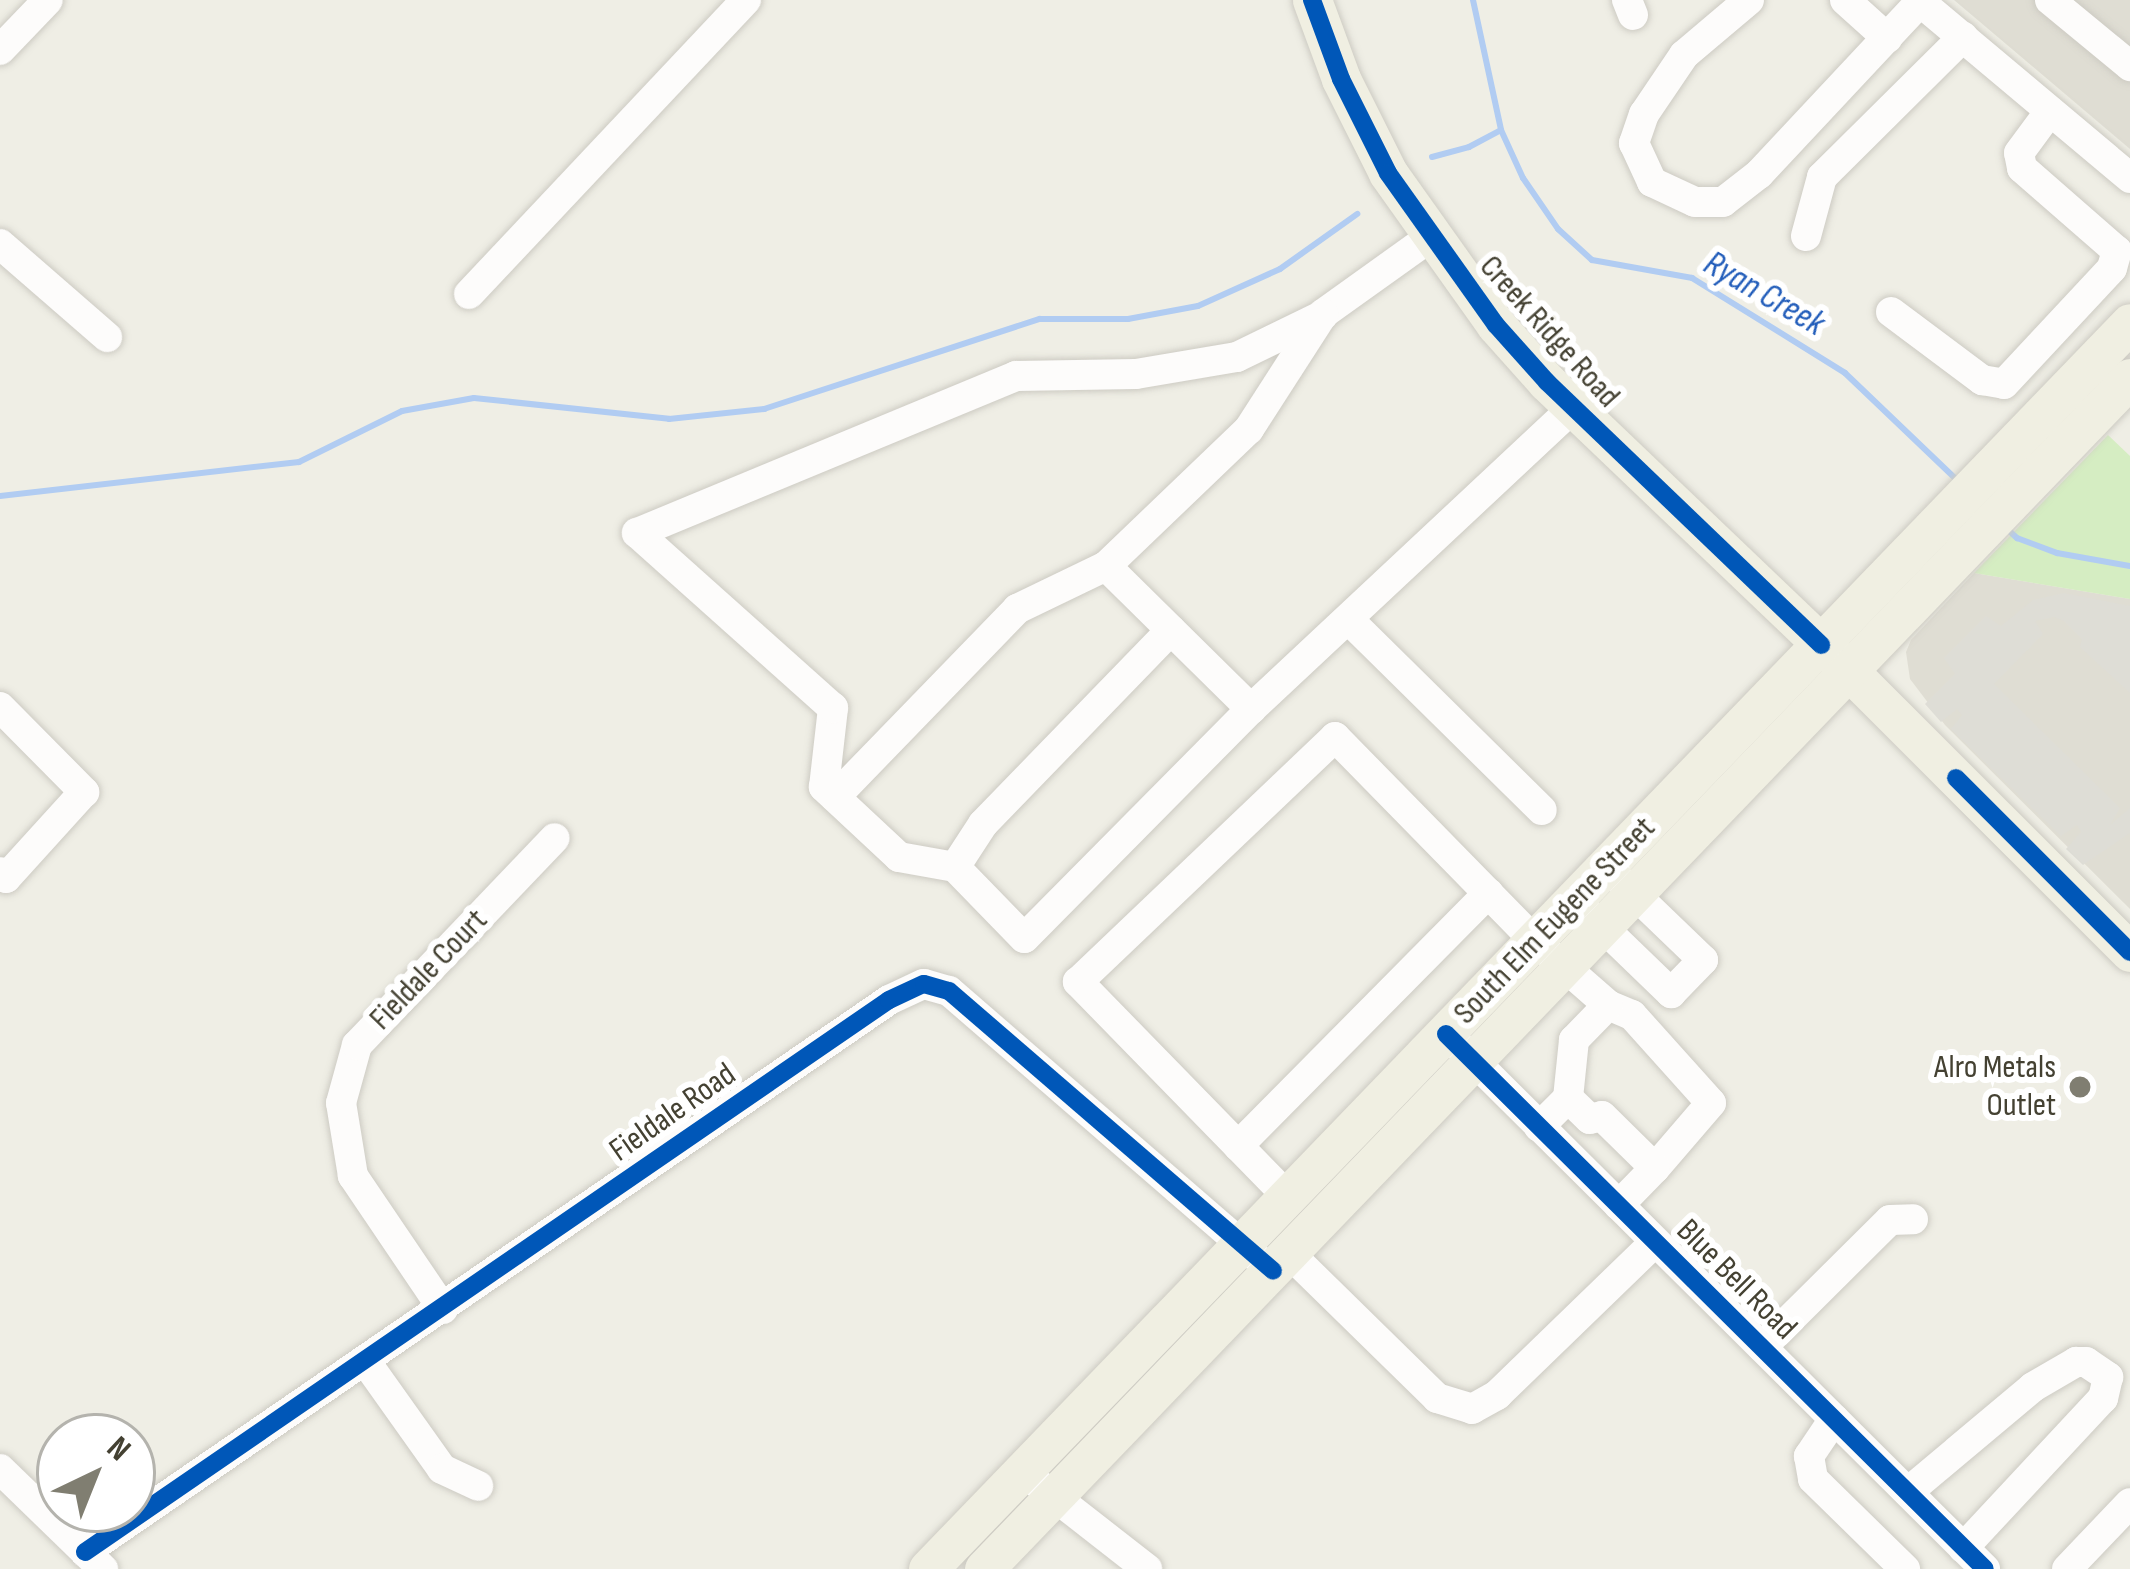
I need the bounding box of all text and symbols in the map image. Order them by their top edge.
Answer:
water label: Ryan Creek [1696,242,1832,346]
street label: Creek Ridge Road [1470,248,1628,416]
street label: South Elm Eugene Street [1446,809,1664,1033]
street label: Fieldale Court [362,901,496,1039]
place label: Alro Metals Outlet [1934,1048,2056,1126]
street label: Fieldale Road [602,1055,744,1171]
marker: Alro Metals Outlet [2067,1074,2093,1100]
street label: Blue Bell Road [1668,1212,1804,1348]
north arrow [36,1413,156,1533]
text: N [98,1428,139,1470]

